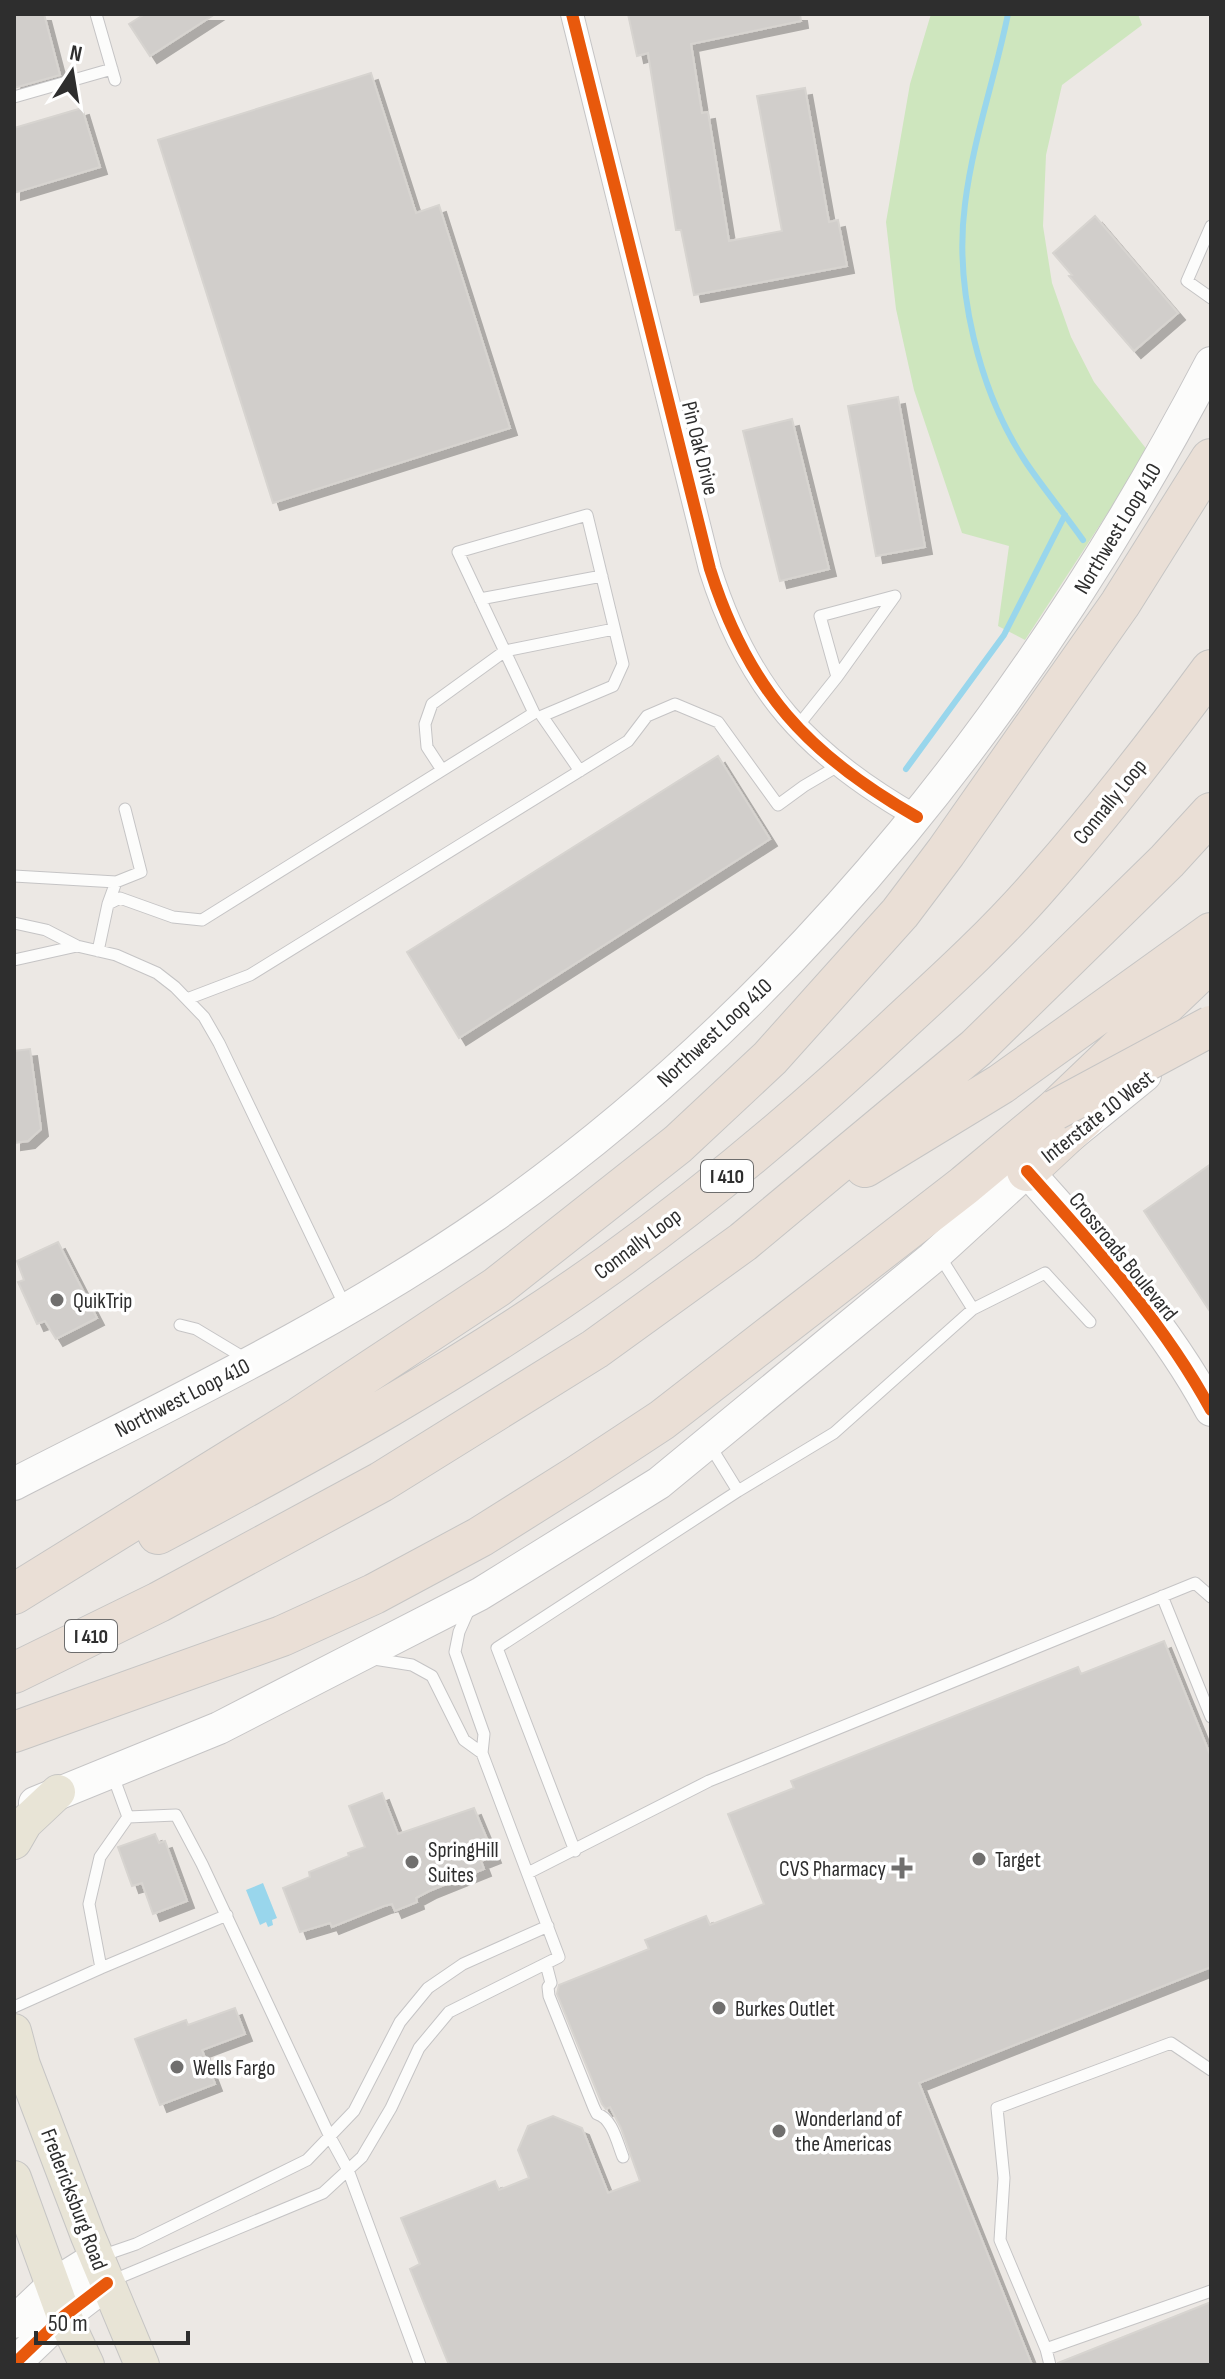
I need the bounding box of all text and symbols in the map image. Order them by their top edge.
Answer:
north arrow [32,32,112,112]
text: N [67,39,84,68]
street label: Pin Oak Drive [675,399,724,498]
street label: Northwest Loop 410 [1069,458,1168,599]
street label: Connally Loop [1067,754,1153,850]
street label: Northwest Loop 410 [652,973,778,1093]
street label: Interstate 10 West [1036,1065,1160,1170]
road number: I 410 [701,1160,753,1192]
street label: Crossroads Boulevard [1063,1187,1183,1327]
street label: Connally Loop [589,1203,687,1286]
place label: QuikTrip [73,1288,132,1315]
marker: QuikTrip [48,1291,66,1309]
street label: Northwest Loop 410 [111,1353,255,1444]
road number: I 410 [65,1620,117,1652]
place label: SpringHill Suites [428,1837,499,1889]
place label: Target [995,1847,1041,1874]
marker: Target [970,1850,988,1868]
marker: SpringHill Suites [403,1853,421,1871]
place label: CVS Pharmacy [779,1856,886,1883]
marker: CVS Pharmacy [893,1859,911,1877]
place label: Burkes Outlet [735,1996,835,2023]
marker: Burkes Outlet [710,1999,728,2017]
place label: Wells Fargo [193,2055,275,2082]
marker: Wells Fargo [168,2058,186,2076]
place label: Wonderland of the Americas [795,2106,903,2158]
marker: Wonderland of the Americas [770,2122,788,2140]
street label: Fredericksburg Road [34,2125,113,2274]
scale bar [36,2295,188,2345]
text: 50 m [48,2309,88,2338]

